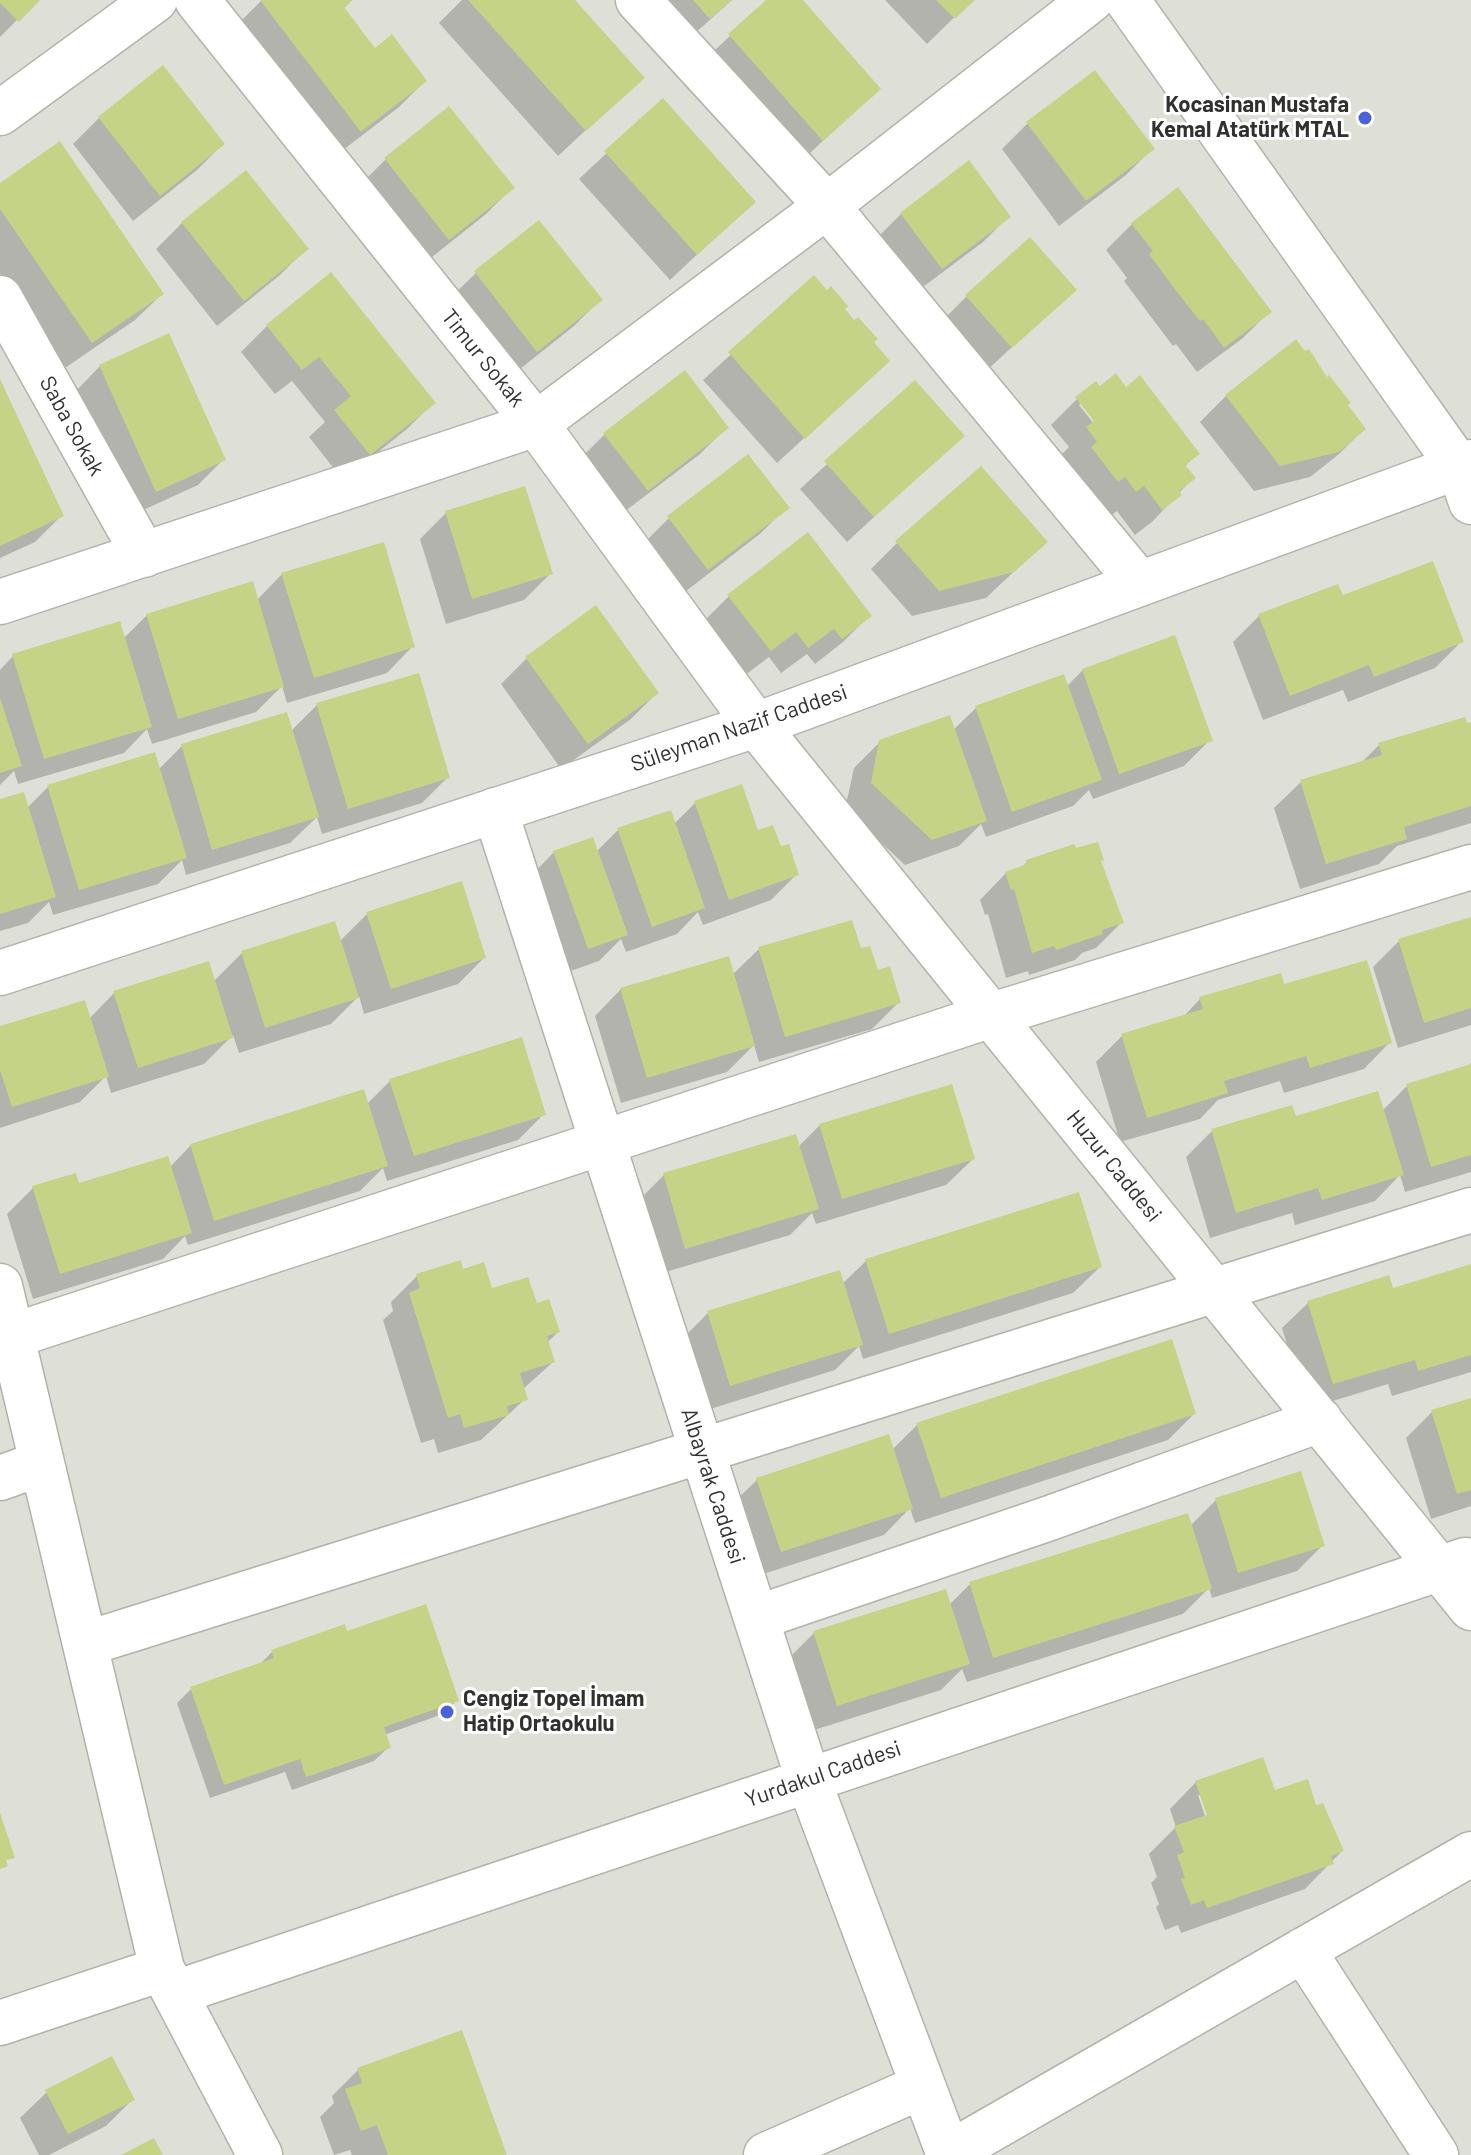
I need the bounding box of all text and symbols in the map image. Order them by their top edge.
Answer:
place label: Kocasinan Mustafa Kemal Atatürk MTAL [1151,92,1349,144]
marker: Kocasinan Mustafa Kemal Atatürk MTAL [1356,109,1374,127]
street label: Timur Sokak [436,304,530,412]
street label: Saba Sokak [34,372,110,480]
street label: Süleyman Nazif Caddesi [627,679,851,777]
street label: Huzur Caddesi [1061,1105,1167,1227]
street label: Albayrak Caddesi [675,1405,751,1567]
place label: Cengiz Topel İmam Hatip Ortaokulu [463,1686,644,1738]
marker: Cengiz Topel İmam Hatip Ortaokulu [438,1703,456,1721]
street label: Yurdakul Caddesi [742,1735,904,1813]

